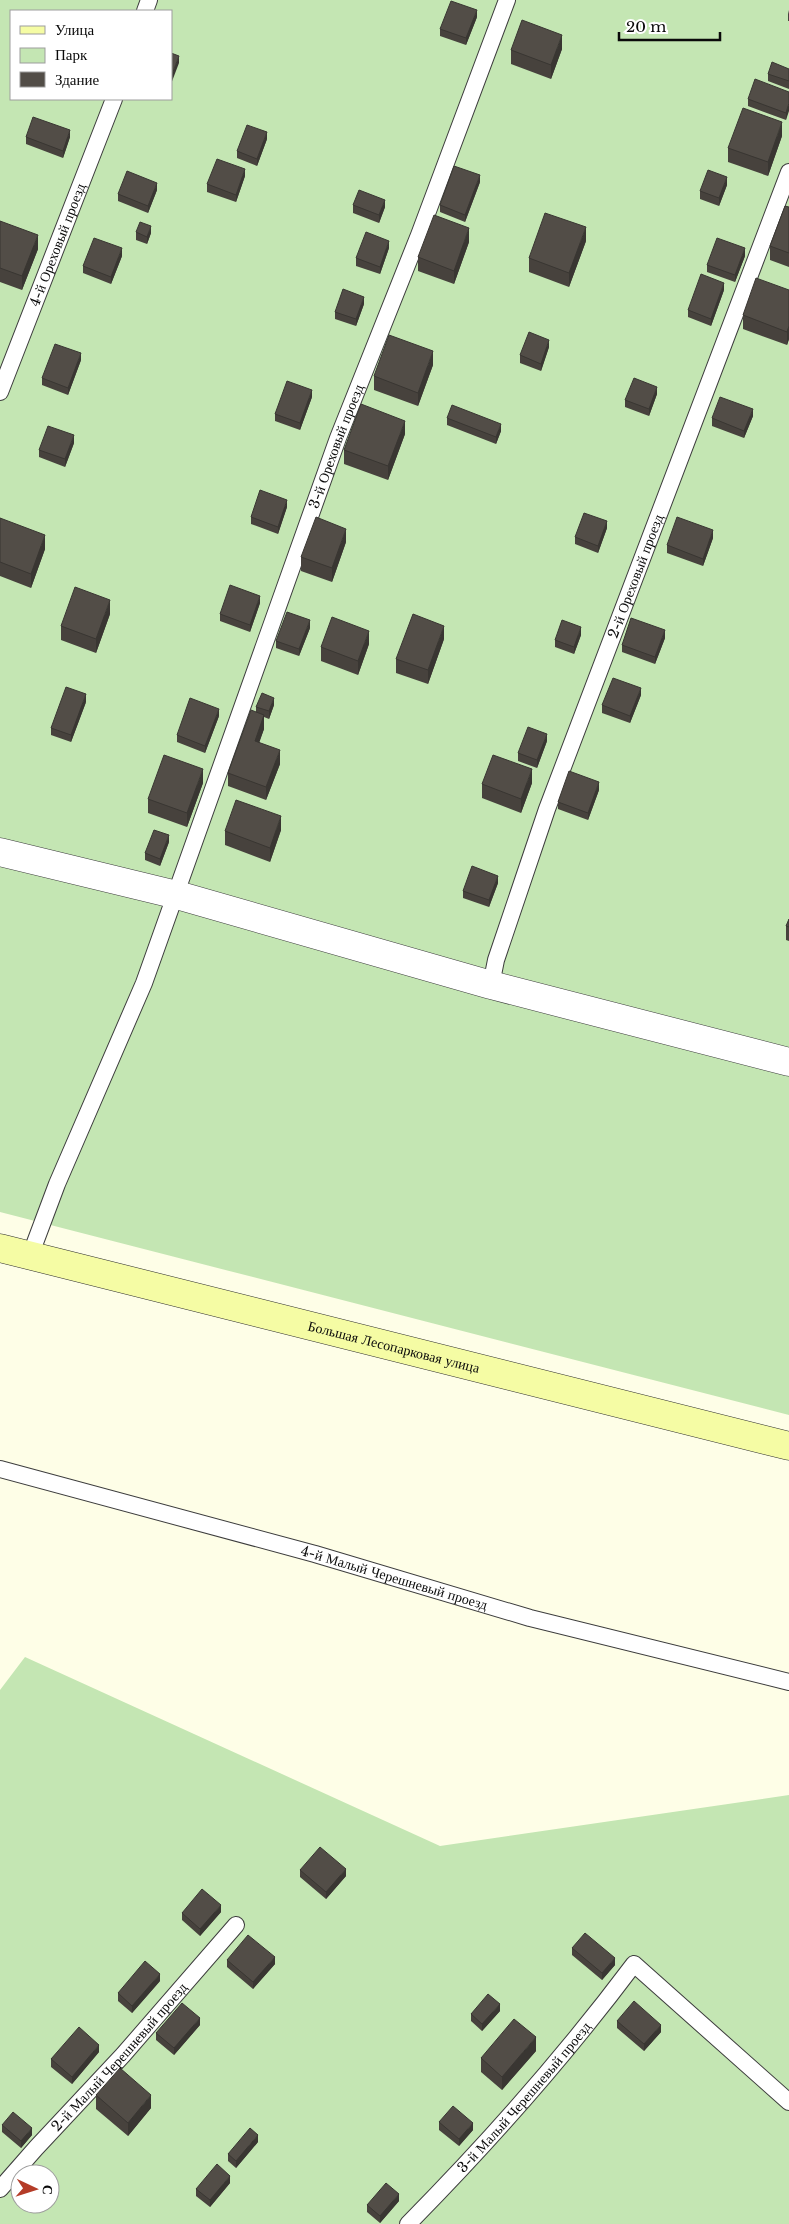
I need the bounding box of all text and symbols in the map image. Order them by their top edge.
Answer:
legend [10,10,172,100]
scale bar [619,10,720,42]
text: 20 m [626,17,666,36]
text: Улица [55,20,94,39]
text: Парк [55,45,88,64]
text: Здание [55,70,99,89]
street label: 4-й Ореховый проезд [25,181,89,309]
street label: 3-й Ореховый проезд [305,382,368,511]
street label: 2-й Ореховый проезд [604,512,667,641]
street label: Большая Лесопарковая улица [306,1317,482,1377]
street label: 4-й Малый Черешневый проезд [299,1542,490,1614]
street label: 2-й Малый Черешневый проезд [47,1979,191,2135]
street label: 3-й Малый Черешневый проезд [453,2018,595,2176]
north arrow [10,2164,60,2214]
text: С [39,2184,57,2196]

